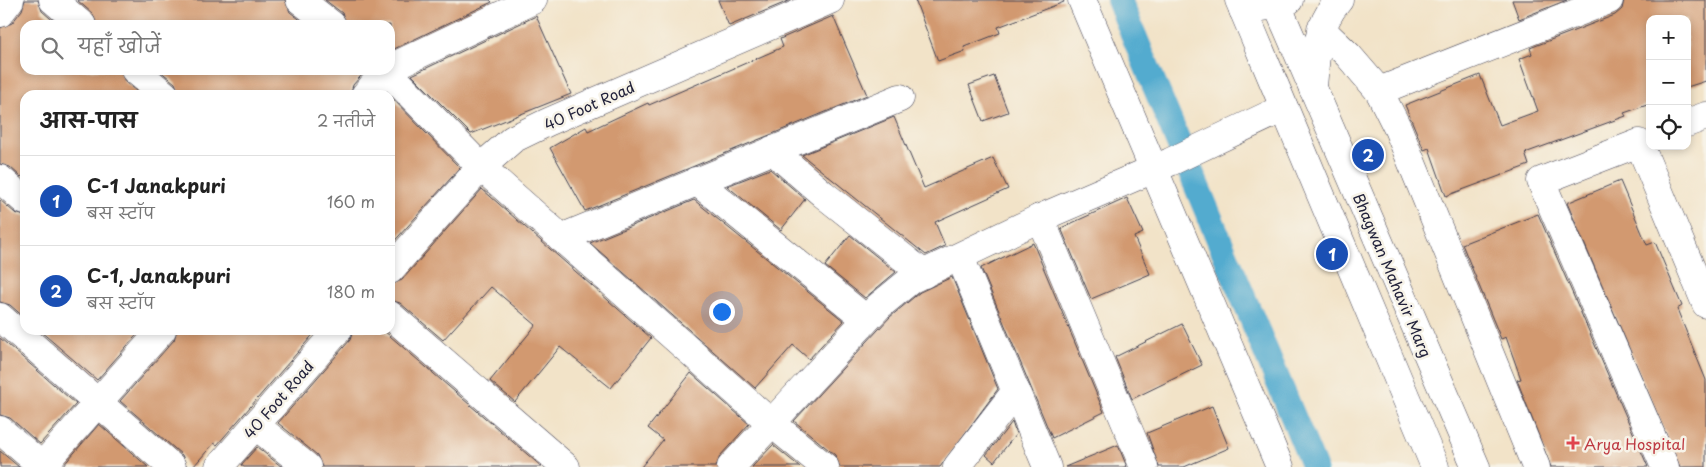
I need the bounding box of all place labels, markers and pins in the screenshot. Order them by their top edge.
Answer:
pin: 2 [1352,136,1384,174]
pin: 1 [1316,235,1348,273]
place label: Arya Hospital [1584,432,1685,455]
marker: Arya Hospital [1566,436,1580,450]

